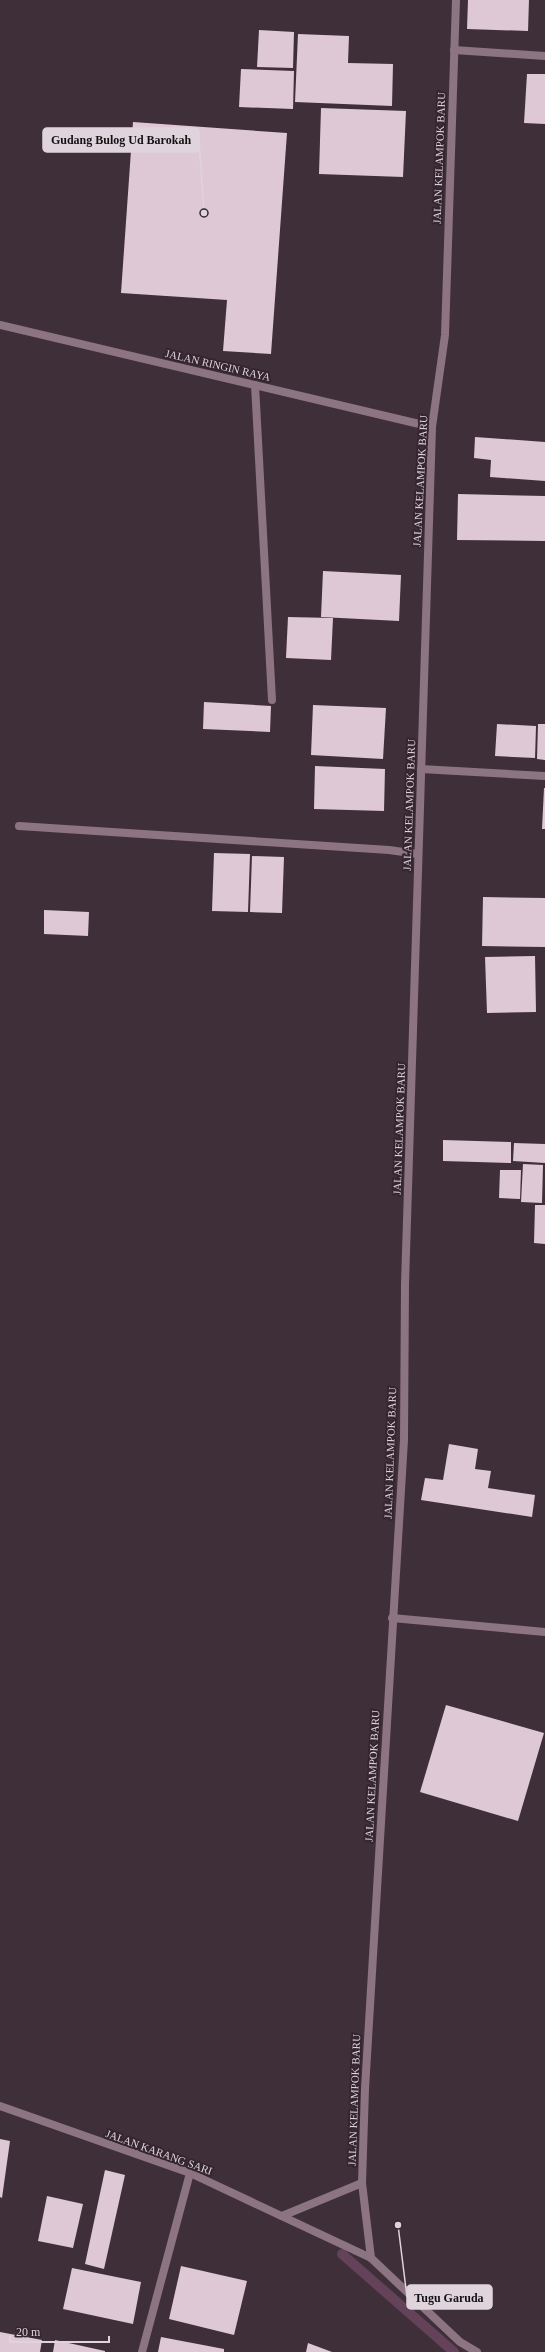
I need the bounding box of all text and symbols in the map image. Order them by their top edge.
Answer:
street label: JALAN KELAMPOK BARU [431,92,447,224]
callout: Gudang Bulog Ud Barokah [43,128,199,152]
text: Gudang Bulog Ud Barokah [51,133,191,147]
street label: JALAN RINGIN RAYA [164,347,272,383]
street label: JALAN KELAMPOK BARU [411,415,429,547]
street label: JALAN KELAMPOK BARU [401,739,417,871]
street label: JALAN KELAMPOK BARU [391,1063,407,1195]
street label: JALAN KELAMPOK BARU [382,1387,398,1519]
street label: JALAN KELAMPOK BARU [363,1710,381,1842]
street label: JALAN KELAMPOK BARU [346,2034,362,2166]
street label: JALAN KARANG SARI [104,2127,214,2177]
callout: Tugu Garuda [407,2285,492,2309]
text: Tugu Garuda [414,2291,484,2305]
scale bar [10,2318,109,2344]
text: 20 m [16,2325,41,2339]

